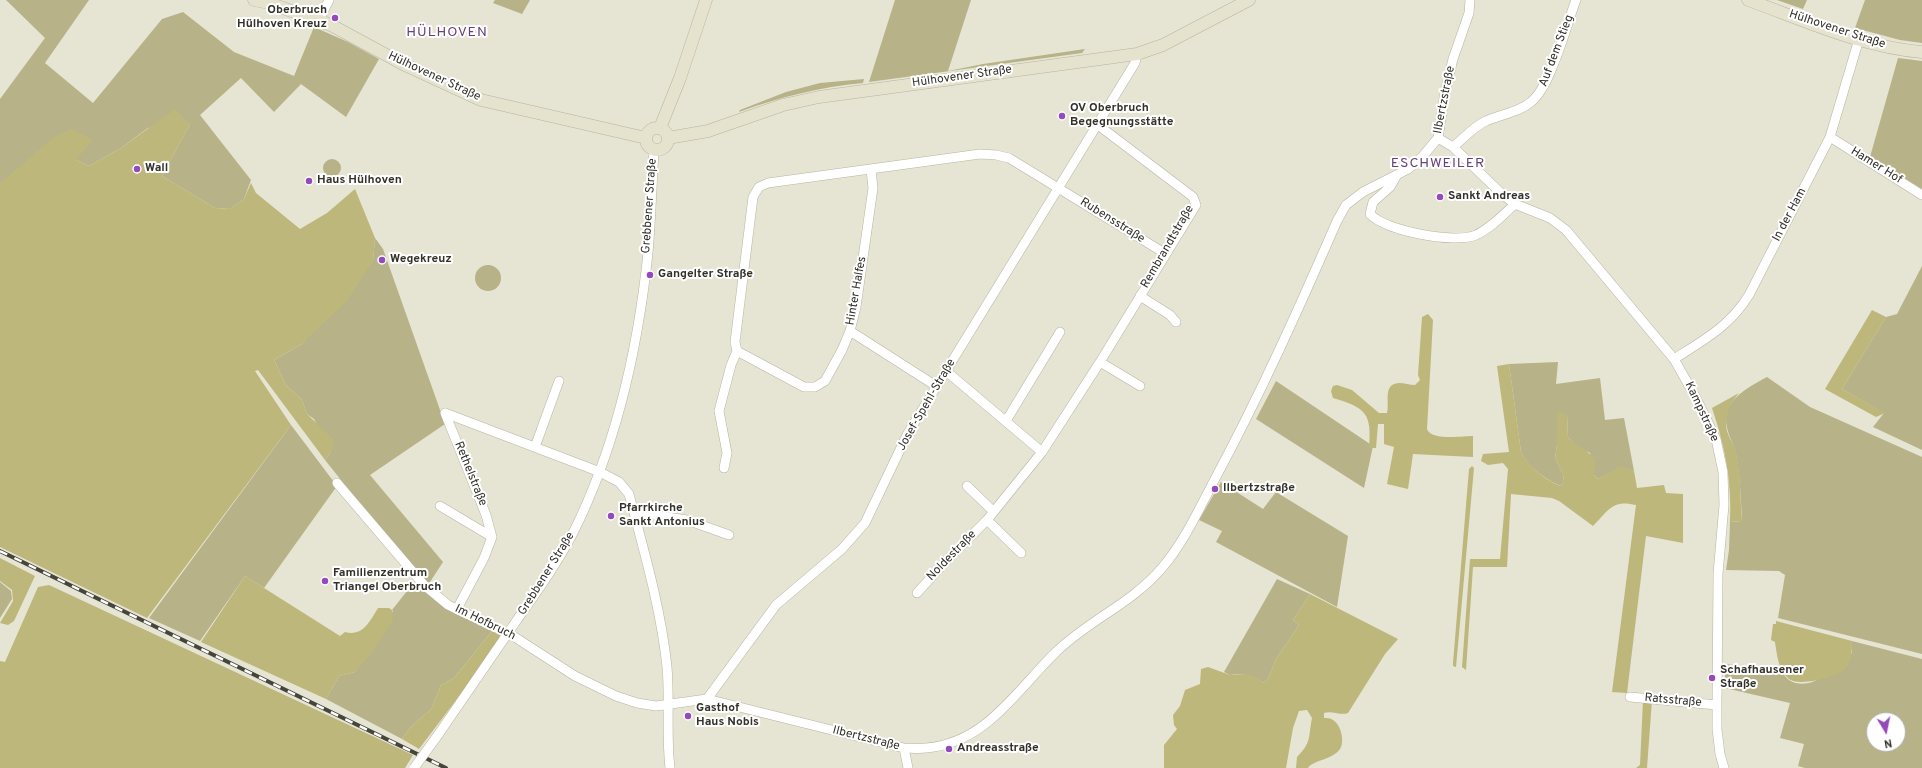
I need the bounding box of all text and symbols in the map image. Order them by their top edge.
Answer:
place label: Oberbruch Hülhoven Kreuz [237,4,327,32]
street label: Hülhovener Straße [1787,8,1887,52]
marker: Oberbruch Hülhoven Kreuz [330,13,340,23]
street label: Auf dem Stieg [1537,13,1577,89]
district label: HÜLHOVEN [406,25,488,41]
street label: Hülhovener Straße [385,49,483,105]
street label: Hülhovener Straße [911,63,1013,91]
street label: Ilbertzstraße [1431,65,1459,135]
place label: OV Oberbruch Begegnungsstätte [1070,102,1173,130]
marker: OV Oberbruch Begegnungsstätte [1057,111,1067,121]
street label: Hamer Hof [1848,145,1904,187]
district label: ESCHWEILER [1391,156,1485,172]
street label: Grebbener Straße [639,158,661,254]
place label: Wall [145,162,168,176]
marker: Wall [132,164,142,174]
place label: Haus Hülhoven [317,174,402,188]
marker: Haus Hülhoven [304,176,314,186]
street label: In der Ham [1770,186,1810,244]
place label: Sankt Andreas [1448,190,1530,204]
marker: Sankt Andreas [1435,192,1445,202]
street label: Rubensstraße [1077,195,1147,247]
street label: Rembrandtstraße [1138,203,1198,291]
place label: Wegekreuz [390,253,452,267]
marker: Wegekreuz [377,255,387,265]
street label: Hinter Halfes [844,255,870,327]
place label: Gangelter Straße [658,268,753,282]
marker: Gangelter Straße [645,270,655,280]
street label: Josef-Spehl-Straße [895,357,959,453]
street label: Kampstraße [1681,380,1721,444]
street label: Rethelstraße [451,440,489,508]
place label: Ilbertzstraße [1223,482,1295,496]
marker: Ilbertzstraße [1210,484,1220,494]
place label: Pfarrkirche Sankt Antonius [619,502,705,530]
marker: Pfarrkirche Sankt Antonius [606,511,616,521]
street label: Noldestraße [924,528,980,584]
street label: Grebbener Straße [516,530,578,618]
place label: Familienzentrum Triangel Oberbruch [333,567,441,595]
marker: Familienzentrum Triangel Oberbruch [320,576,330,586]
street label: Im Hofbruch [452,602,518,644]
place label: Schafhausener Straße [1720,664,1804,692]
marker: Schafhausener Straße [1707,673,1717,683]
street label: Ratsstraße [1644,691,1702,711]
place label: Gasthof Haus Nobis [696,702,759,730]
marker: Gasthof Haus Nobis [683,711,693,721]
north arrow [1866,712,1906,752]
street label: Ilbertzstraße [831,724,901,754]
text: N [1883,735,1893,750]
place label: Andreasstraße [957,742,1039,756]
marker: Andreasstraße [944,744,954,754]

